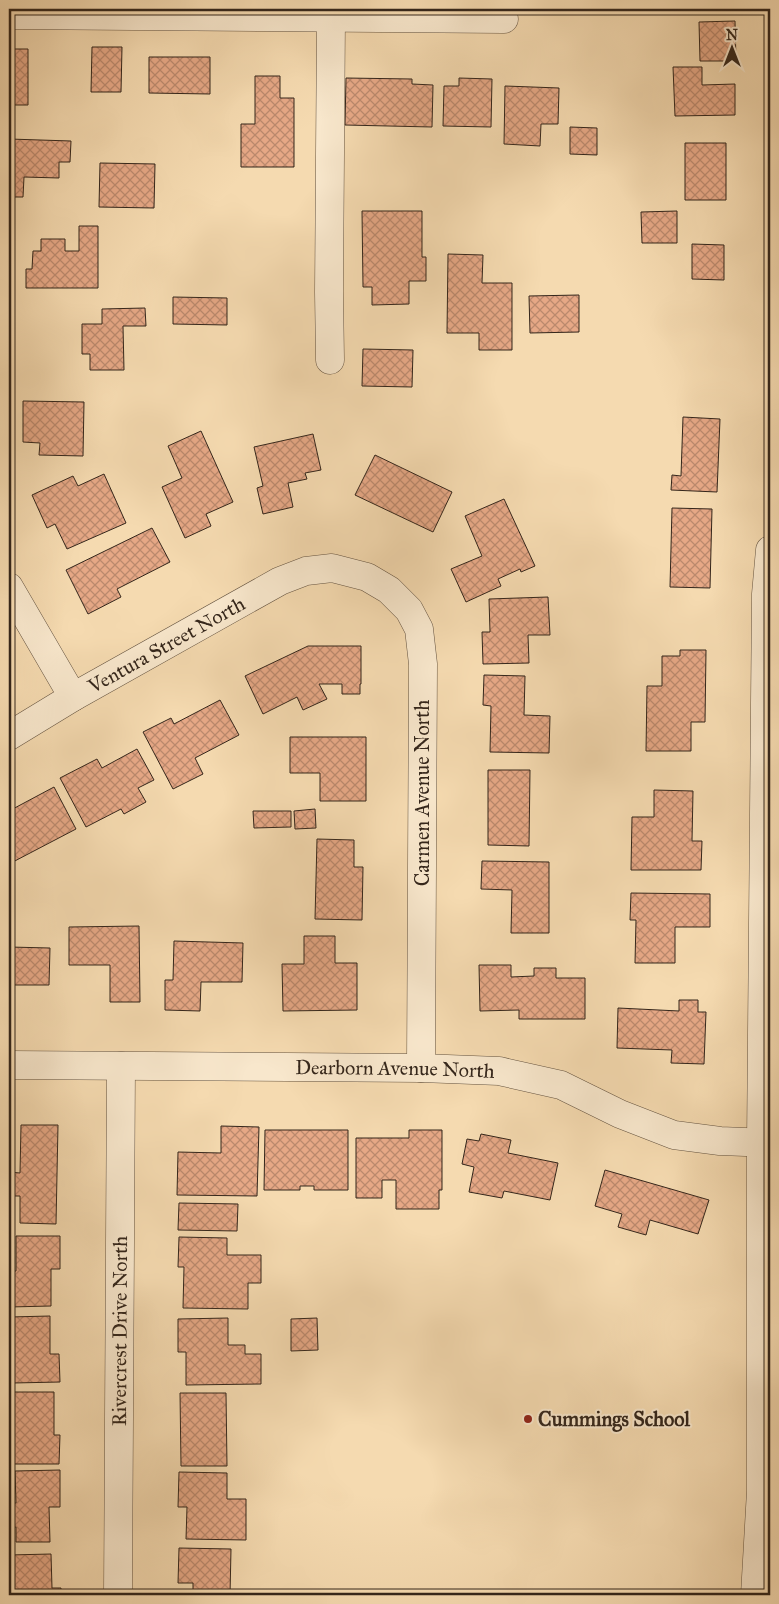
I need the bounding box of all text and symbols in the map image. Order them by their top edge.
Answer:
north arrow [706,22,756,72]
text: N [726,27,738,44]
street label: Ventura Street North [83,591,249,699]
street label: Carmen Avenue North [410,700,434,886]
street label: Dearborn Avenue North [295,1055,495,1083]
street label: Rivercrest Drive North [107,1236,132,1426]
place label: Cummings School [538,1407,691,1432]
marker: Cummings School [522,1413,534,1425]

